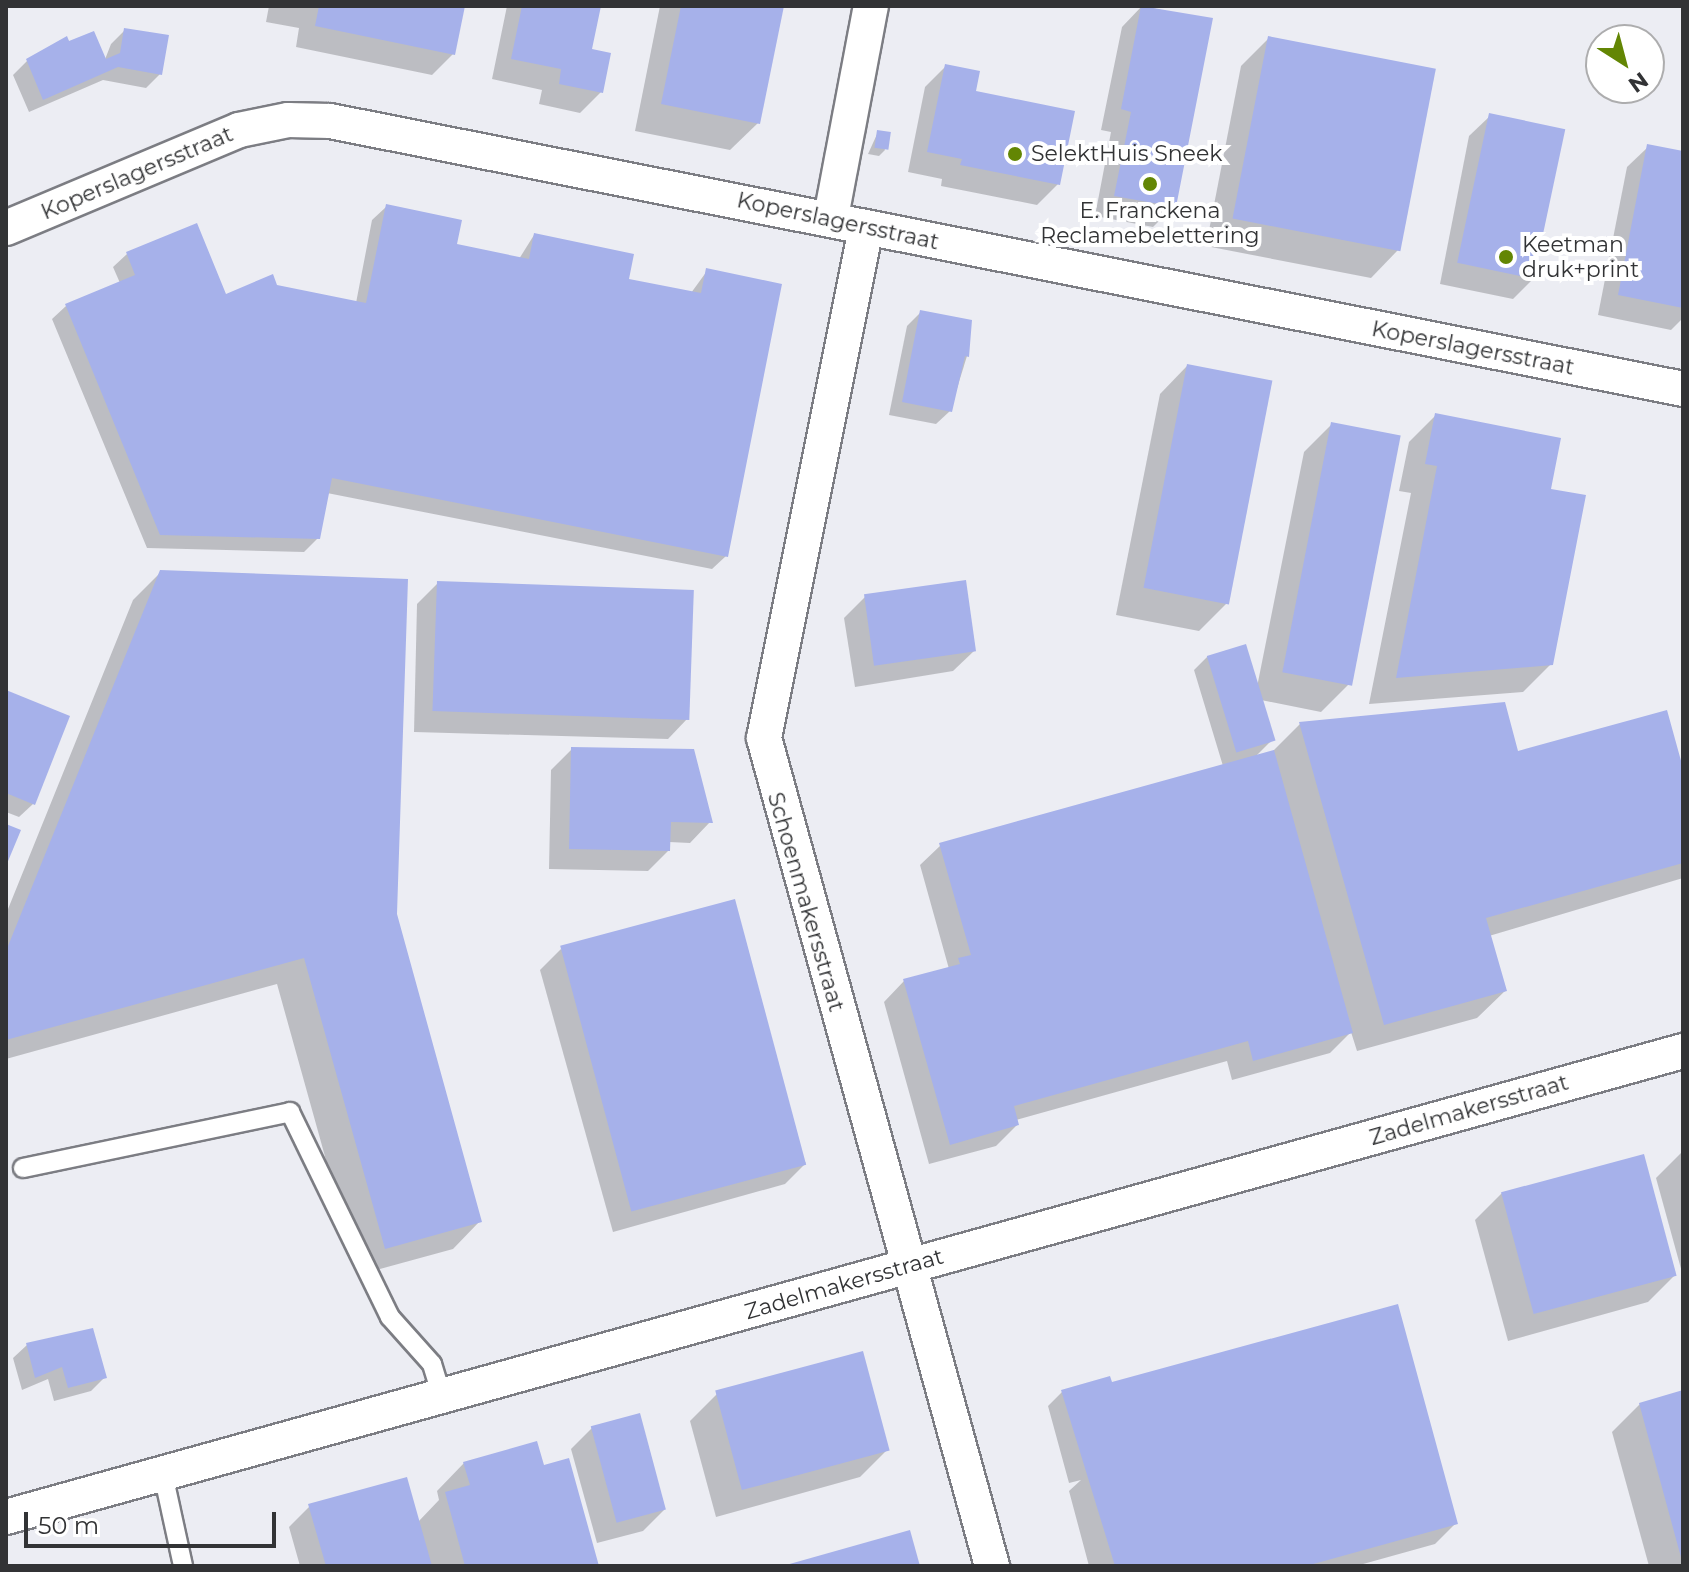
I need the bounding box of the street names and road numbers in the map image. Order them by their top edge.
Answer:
street label: Koperslagersstraat [37,121,237,225]
street label: Koperslagersstraat [735,187,941,255]
street label: Koperslagersstraat [1369,315,1577,381]
street label: Schoenmakersstraat [762,789,850,1015]
street label: Zadelmakersstraat [1366,1069,1572,1151]
street label: Zadelmakersstraat [741,1243,947,1325]

